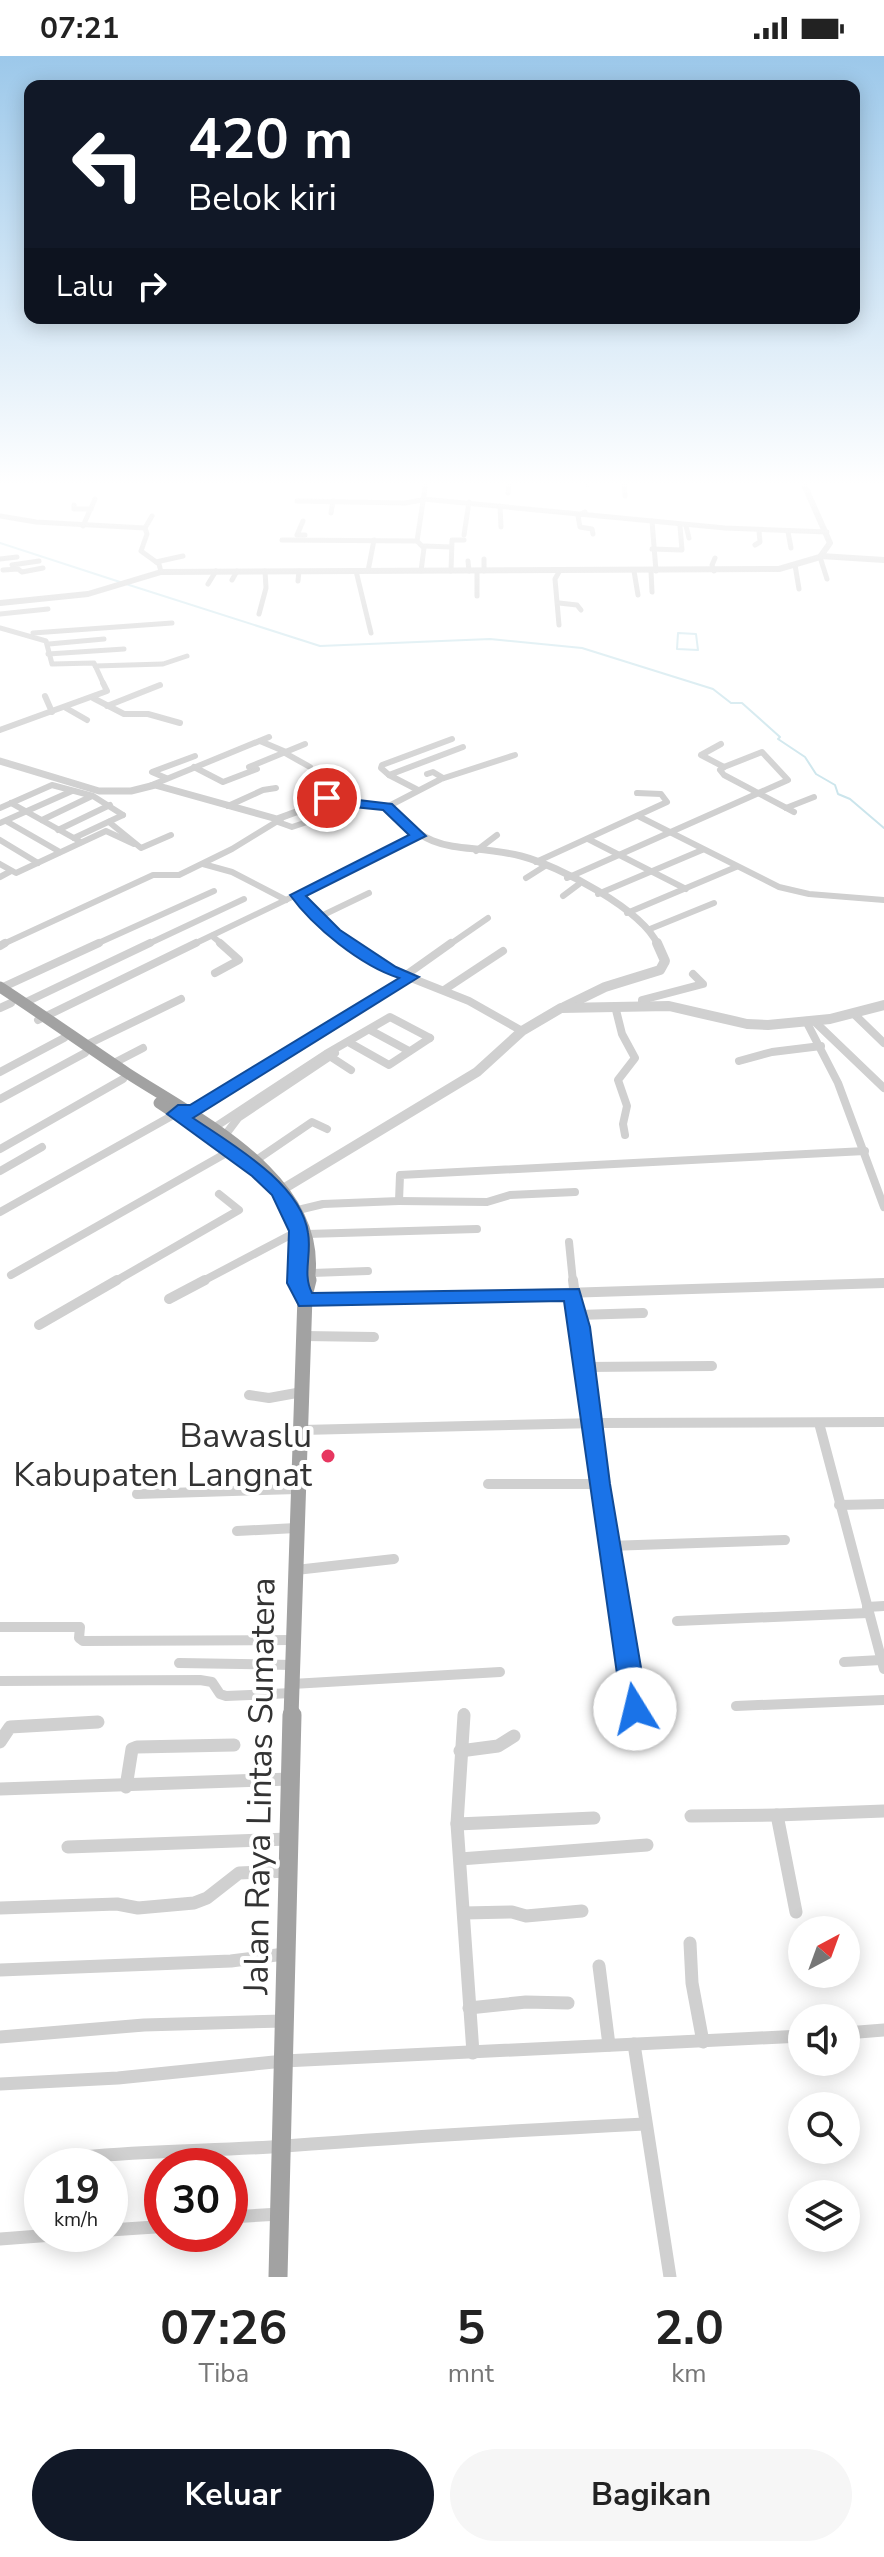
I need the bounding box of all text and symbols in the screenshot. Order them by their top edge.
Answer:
text: 07:21 [40,8,119,49]
text: 420 m [188,101,353,178]
icon: left [56,112,160,216]
text: Belok kiri [188,174,337,223]
icon: right [130,264,174,308]
text: Lalu [56,266,114,307]
pin [293,764,361,832]
icon: arrive [305,776,349,820]
place label: Bawaslu Kabupaten Langnat [13,1413,313,1498]
marker: Bawaslu Kabupaten Langnat [319,1447,337,1465]
street label: Jalan Raya Lintas Sumatera [233,1577,287,1996]
position arrow [593,1667,677,1751]
north arrow [788,1916,860,1988]
map controls [788,1916,860,2252]
button: sound [788,2004,860,2076]
button: search [788,2092,860,2164]
speed limit sign: 30 [144,2148,248,2252]
text: 19 [52,2163,100,2217]
button: layers [788,2180,860,2252]
text: km/h [54,2206,98,2233]
text: 07:26 [160,2295,287,2361]
text: 5 [456,2295,485,2361]
text: 2.0 [654,2295,724,2361]
text: Tiba [199,2356,249,2391]
text: mnt [448,2356,494,2391]
text: km [671,2356,707,2391]
button: Keluar [32,2449,434,2541]
button: Bagikan [450,2449,852,2541]

